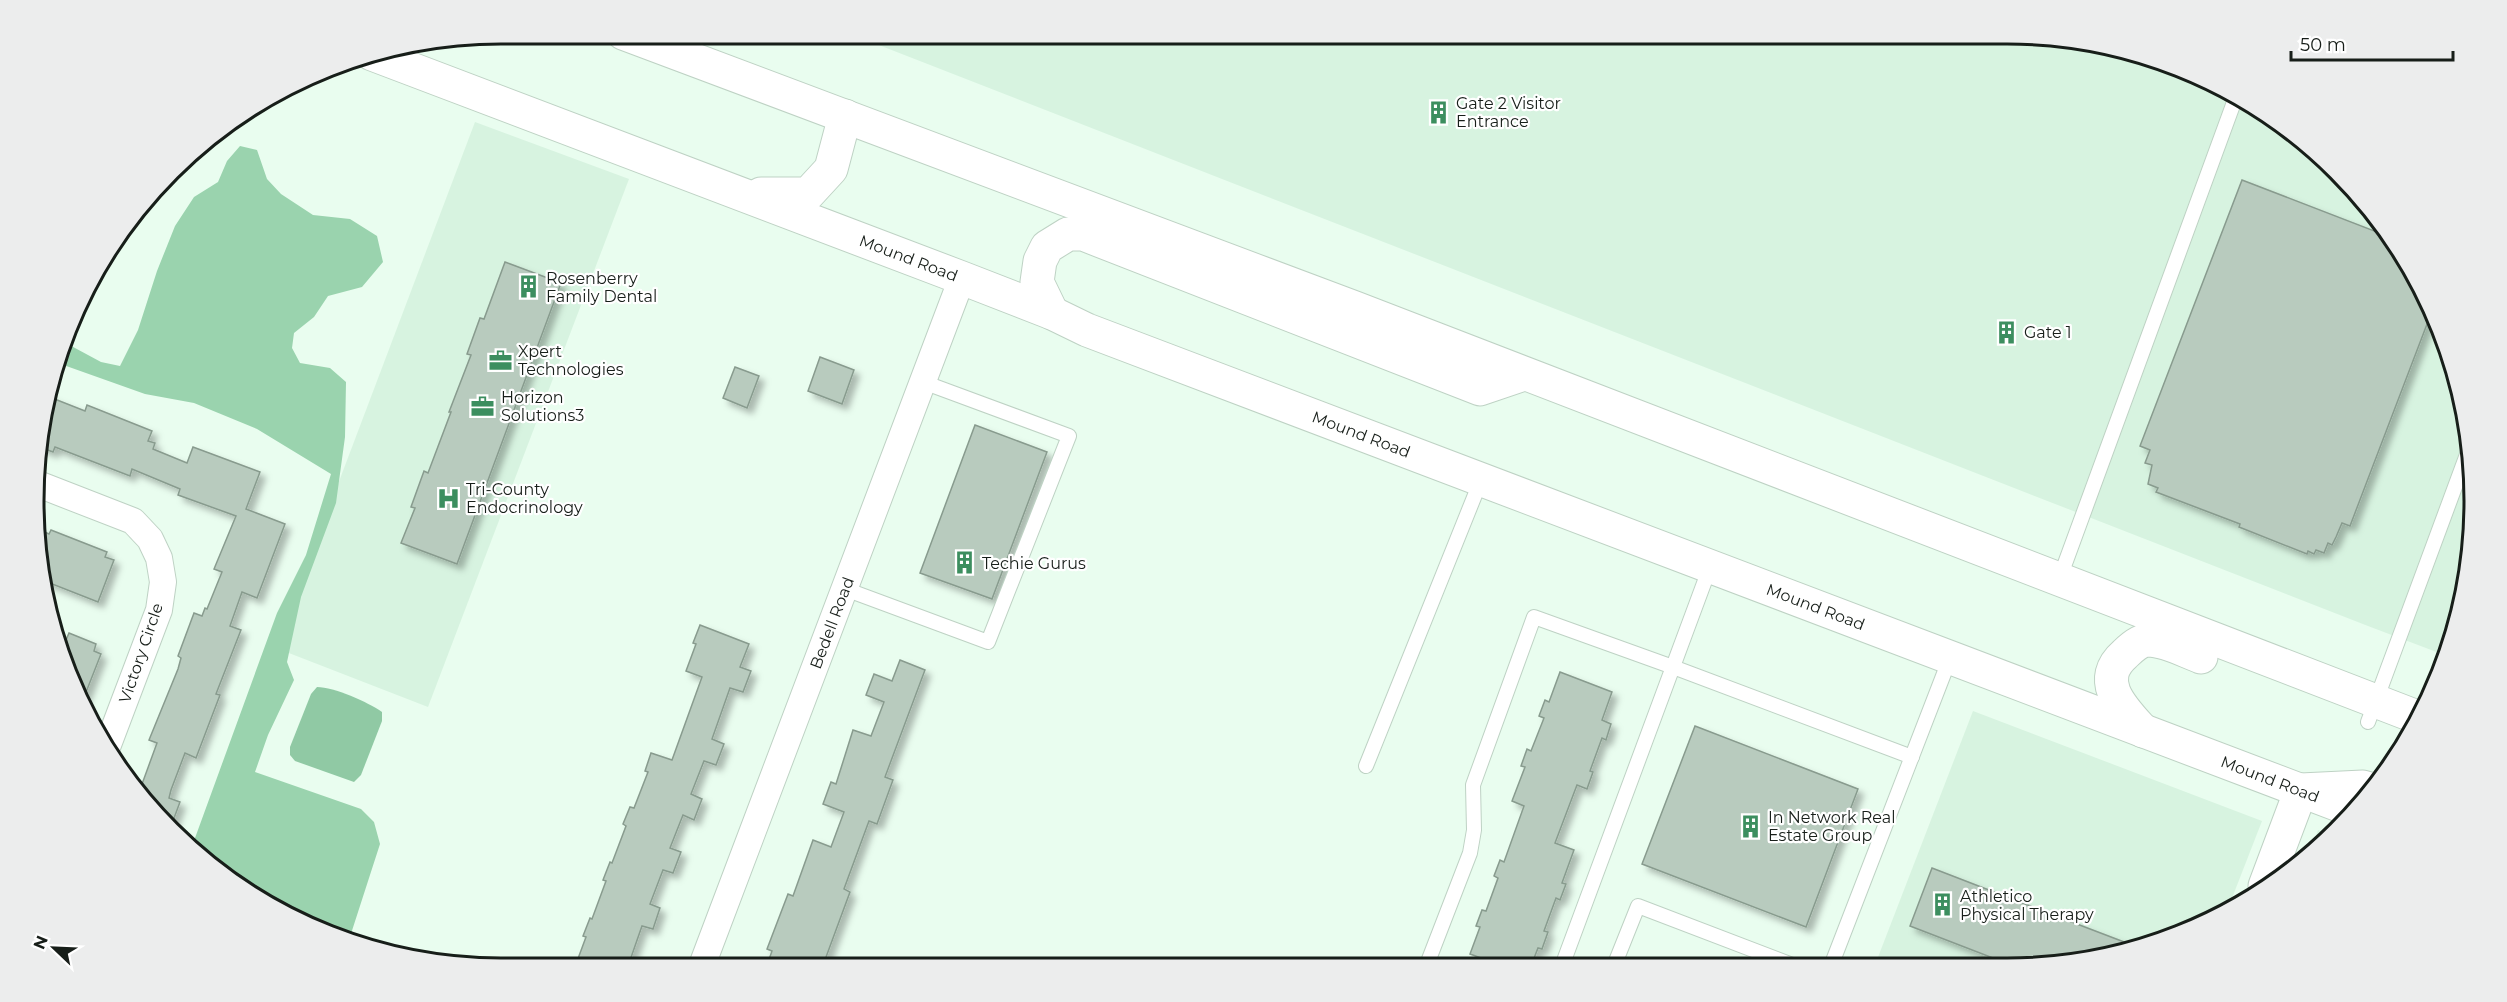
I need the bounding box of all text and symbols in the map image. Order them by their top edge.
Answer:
scale bar [2291,24,2453,62]
text: 50 m [2300,34,2346,56]
place label: Gate 2 Visitor Entrance [1456,94,1561,131]
building icon: Gate 2 Visitor Entrance [1425,99,1451,125]
street label: Mound Road [857,230,961,285]
place label: Rosenberry Family Dental [546,269,657,306]
building icon: Rosenberry Family Dental [515,274,541,300]
building icon: Gate 1 [1993,319,2019,345]
place label: Gate 1 [2024,323,2072,342]
place label: Xpert Technologies [518,342,624,379]
office icon: Xpert Technologies [487,347,513,373]
place label: Horizon Solutions3 [501,388,584,425]
office icon: Horizon Solutions3 [470,393,496,419]
street label: Mound Road [1309,407,1413,461]
place label: Tri-County Endocrinology [466,480,583,517]
hospital icon: Tri-County Endocrinology [435,485,461,511]
building icon: Techie Gurus [951,550,977,576]
place label: Techie Gurus [982,554,1086,573]
street label: Bedell Road [806,574,858,672]
street label: Mound Road [1764,579,1868,634]
street label: Victory Circle [115,601,167,705]
street label: Mound Road [2218,752,2322,806]
place label: In Network Real Estate Group [1768,808,1896,845]
building icon: In Network Real Estate Group [1737,813,1763,839]
place label: Athletico Physical Therapy [1960,887,2094,924]
building icon: Athletico Physical Therapy [1929,892,1955,918]
north arrow [24,918,84,978]
text: N [29,933,52,952]

